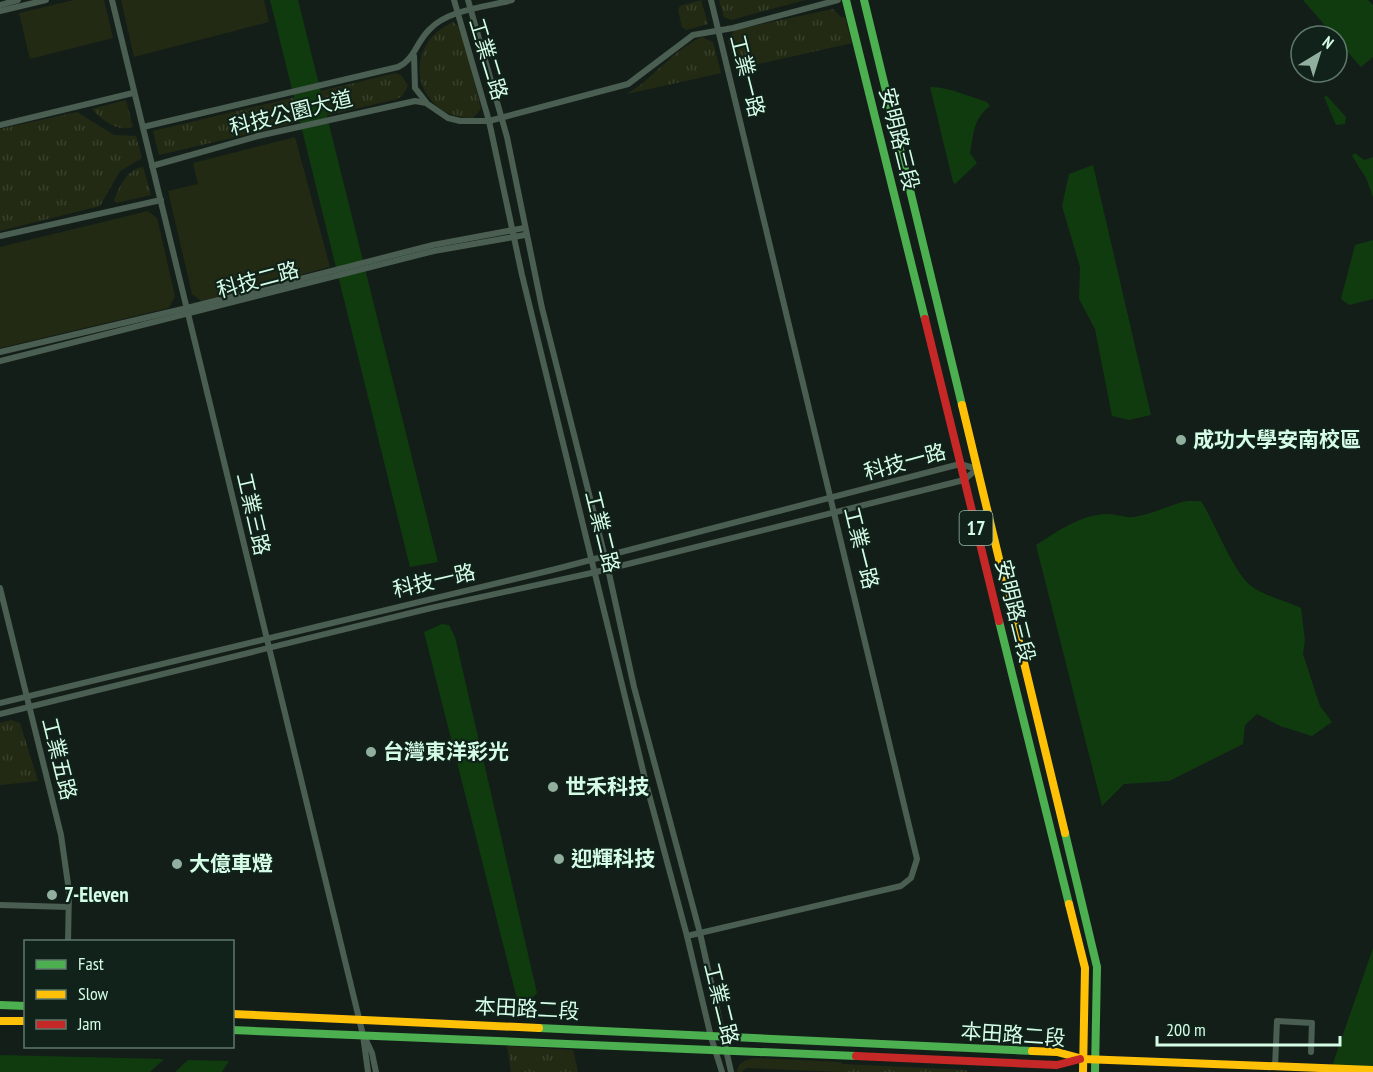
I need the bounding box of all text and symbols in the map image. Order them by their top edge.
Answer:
street label: 工業二路 [463,15,514,103]
north arrow [1289,24,1349,84]
street label: 工業一路 [724,32,771,120]
text: N [1319,32,1338,53]
street label: 科技公園大道 [226,84,355,141]
street label: 安明路三段 [874,85,925,193]
street label: 科技二路 [214,256,302,303]
place label: 成功大學安南校區 [1193,426,1361,453]
marker: 成功大學安南校區 [1174,433,1188,447]
street label: 科技一路 [861,438,949,485]
street label: 工業三路 [231,470,276,558]
street label: 工業二路 [579,488,626,576]
street label: 工業一路 [838,504,885,592]
road number: 17 [960,511,992,545]
street label: 安明路三段 [990,557,1041,665]
street label: 科技一路 [390,558,478,603]
street label: 工業五路 [36,715,83,803]
place label: 台灣東洋彩光 [383,738,509,765]
marker: 台灣東洋彩光 [364,745,378,759]
place label: 世禾科技 [565,773,649,800]
marker: 世禾科技 [546,780,560,794]
place label: 迎輝科技 [571,845,655,872]
place label: 大億車燈 [189,850,273,877]
marker: 迎輝科技 [552,852,566,866]
marker: 大億車燈 [170,857,184,871]
place label: 7-Eleven [64,881,129,908]
marker: 7-Eleven [45,888,59,902]
legend [24,940,234,1048]
text: Fast [78,952,104,975]
street label: 工業二路 [698,960,745,1048]
text: Slow [78,982,109,1005]
street label: 本田路二段 [474,992,580,1025]
scale bar [1157,1009,1340,1047]
text: Jam [77,1012,101,1035]
street label: 本田路二段 [960,1017,1066,1052]
text: 200 m [1166,1018,1206,1041]

